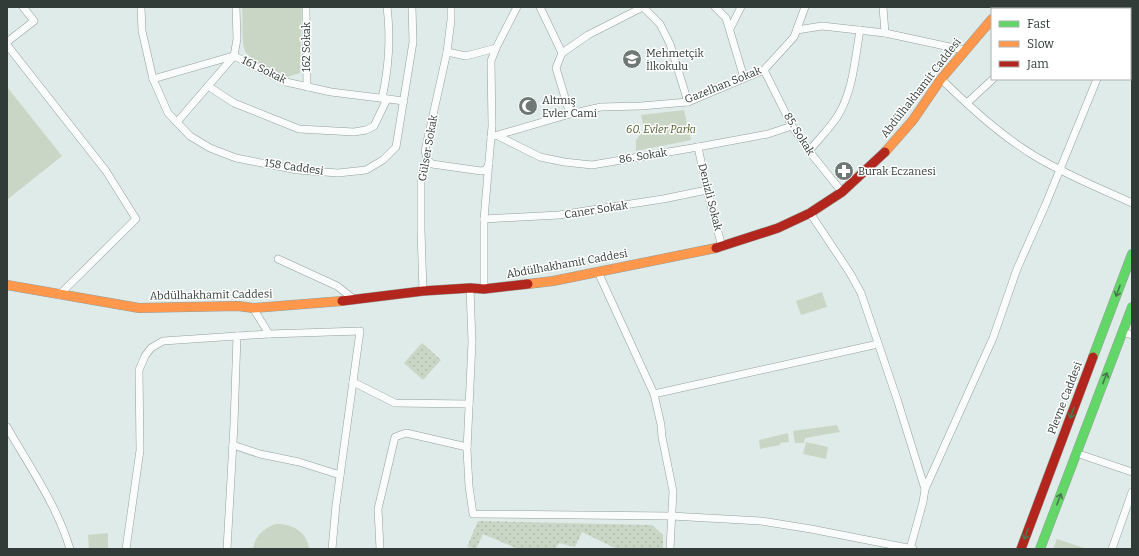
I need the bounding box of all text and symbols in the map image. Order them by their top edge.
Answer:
legend [991,8,1131,80]
text: Fast [1027,17,1051,31]
street label: 162 Sokak [300,21,313,72]
street label: Abdülhakhamit Caddesi [878,35,964,140]
text: Slow [1027,37,1054,51]
place label: Mehmetçik İlkokulu [646,47,705,73]
school or university icon: Mehmetçik İlkokulu [621,48,643,70]
street label: 161 Sokak [239,54,289,87]
text: Jam [1026,57,1049,71]
street label: Gazelhan Sokak [683,63,764,106]
place label: Altmış Evler Cami [542,94,598,120]
mosque icon: Altmış Evler Cami [517,95,539,117]
street label: 85. Sokak [781,110,818,158]
street label: Gülser Sokak [416,113,440,182]
park label: 60. Evler Parkı [626,123,696,136]
street label: 86. Sokak [618,146,669,166]
street label: 158 Caddesi [264,156,325,178]
pharmacy icon: Burak Eczanesi [833,160,855,182]
street label: Denizli Sokak [695,162,725,233]
place label: Burak Eczanesi [858,165,937,178]
street label: Caner Sokak [563,198,629,221]
street label: Abdülhakhamit Caddesi [505,247,629,281]
one-way arrow [1114,284,1122,296]
street label: Abdülhakhamit Caddesi [150,287,273,303]
street label: Plevne Caddesi [1045,359,1085,436]
one-way arrow [1102,372,1110,384]
one-way arrow [1068,406,1076,418]
one-way arrow [1055,494,1063,506]
one-way arrow [1022,528,1030,540]

